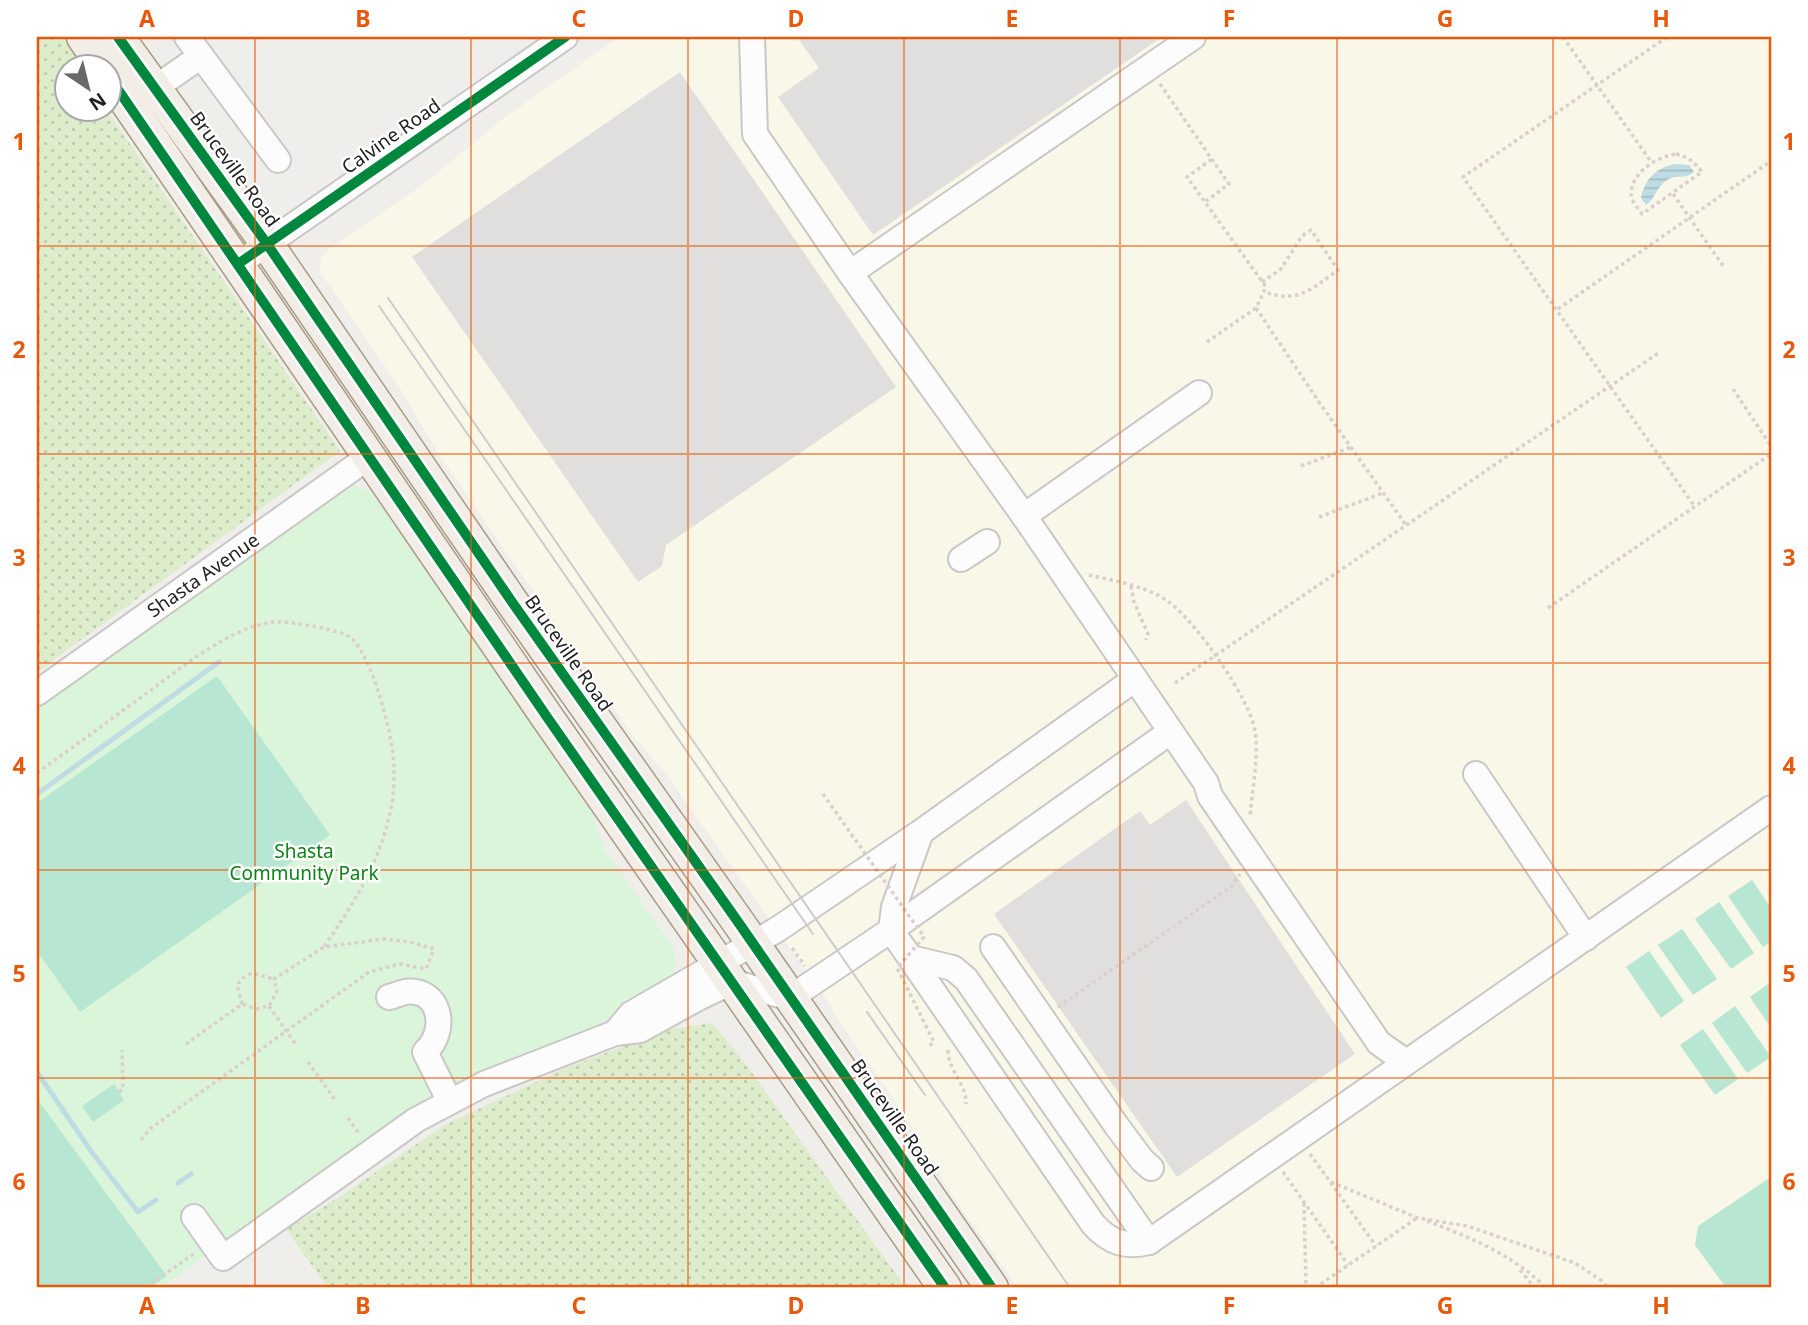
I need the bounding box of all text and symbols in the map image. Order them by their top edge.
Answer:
text: A [139,2,155,34]
text: B [355,2,371,34]
text: C [572,2,587,34]
text: D [788,2,804,34]
text: E [1006,2,1018,34]
text: F [1223,2,1235,34]
text: G [1437,2,1453,34]
text: H [1652,2,1670,34]
north arrow [52,52,122,122]
text: N [84,87,112,117]
street label: Calvine Road [336,92,446,180]
street label: Bruceville Road [184,106,286,232]
text: 1 [12,125,26,157]
text: 1 [1782,125,1796,157]
text: 2 [12,333,26,365]
text: 2 [1782,333,1796,365]
street label: Shasta Avenue [142,527,264,623]
text: 3 [12,541,26,573]
text: 3 [1782,541,1796,573]
street label: Bruceville Road [519,589,619,717]
text: 4 [12,749,26,781]
text: 4 [1782,749,1796,781]
park label: Shasta Community Park [229,838,379,886]
text: 5 [12,957,26,989]
text: 5 [1782,957,1796,989]
street label: Bruceville Road [845,1053,945,1181]
text: 6 [12,1165,26,1197]
text: 6 [1782,1165,1796,1197]
text: A [139,1289,155,1321]
text: B [355,1289,371,1321]
text: C [572,1289,587,1321]
text: D [788,1289,804,1321]
text: E [1006,1289,1018,1321]
text: F [1223,1289,1235,1321]
text: G [1437,1289,1453,1321]
text: H [1652,1289,1670,1321]

